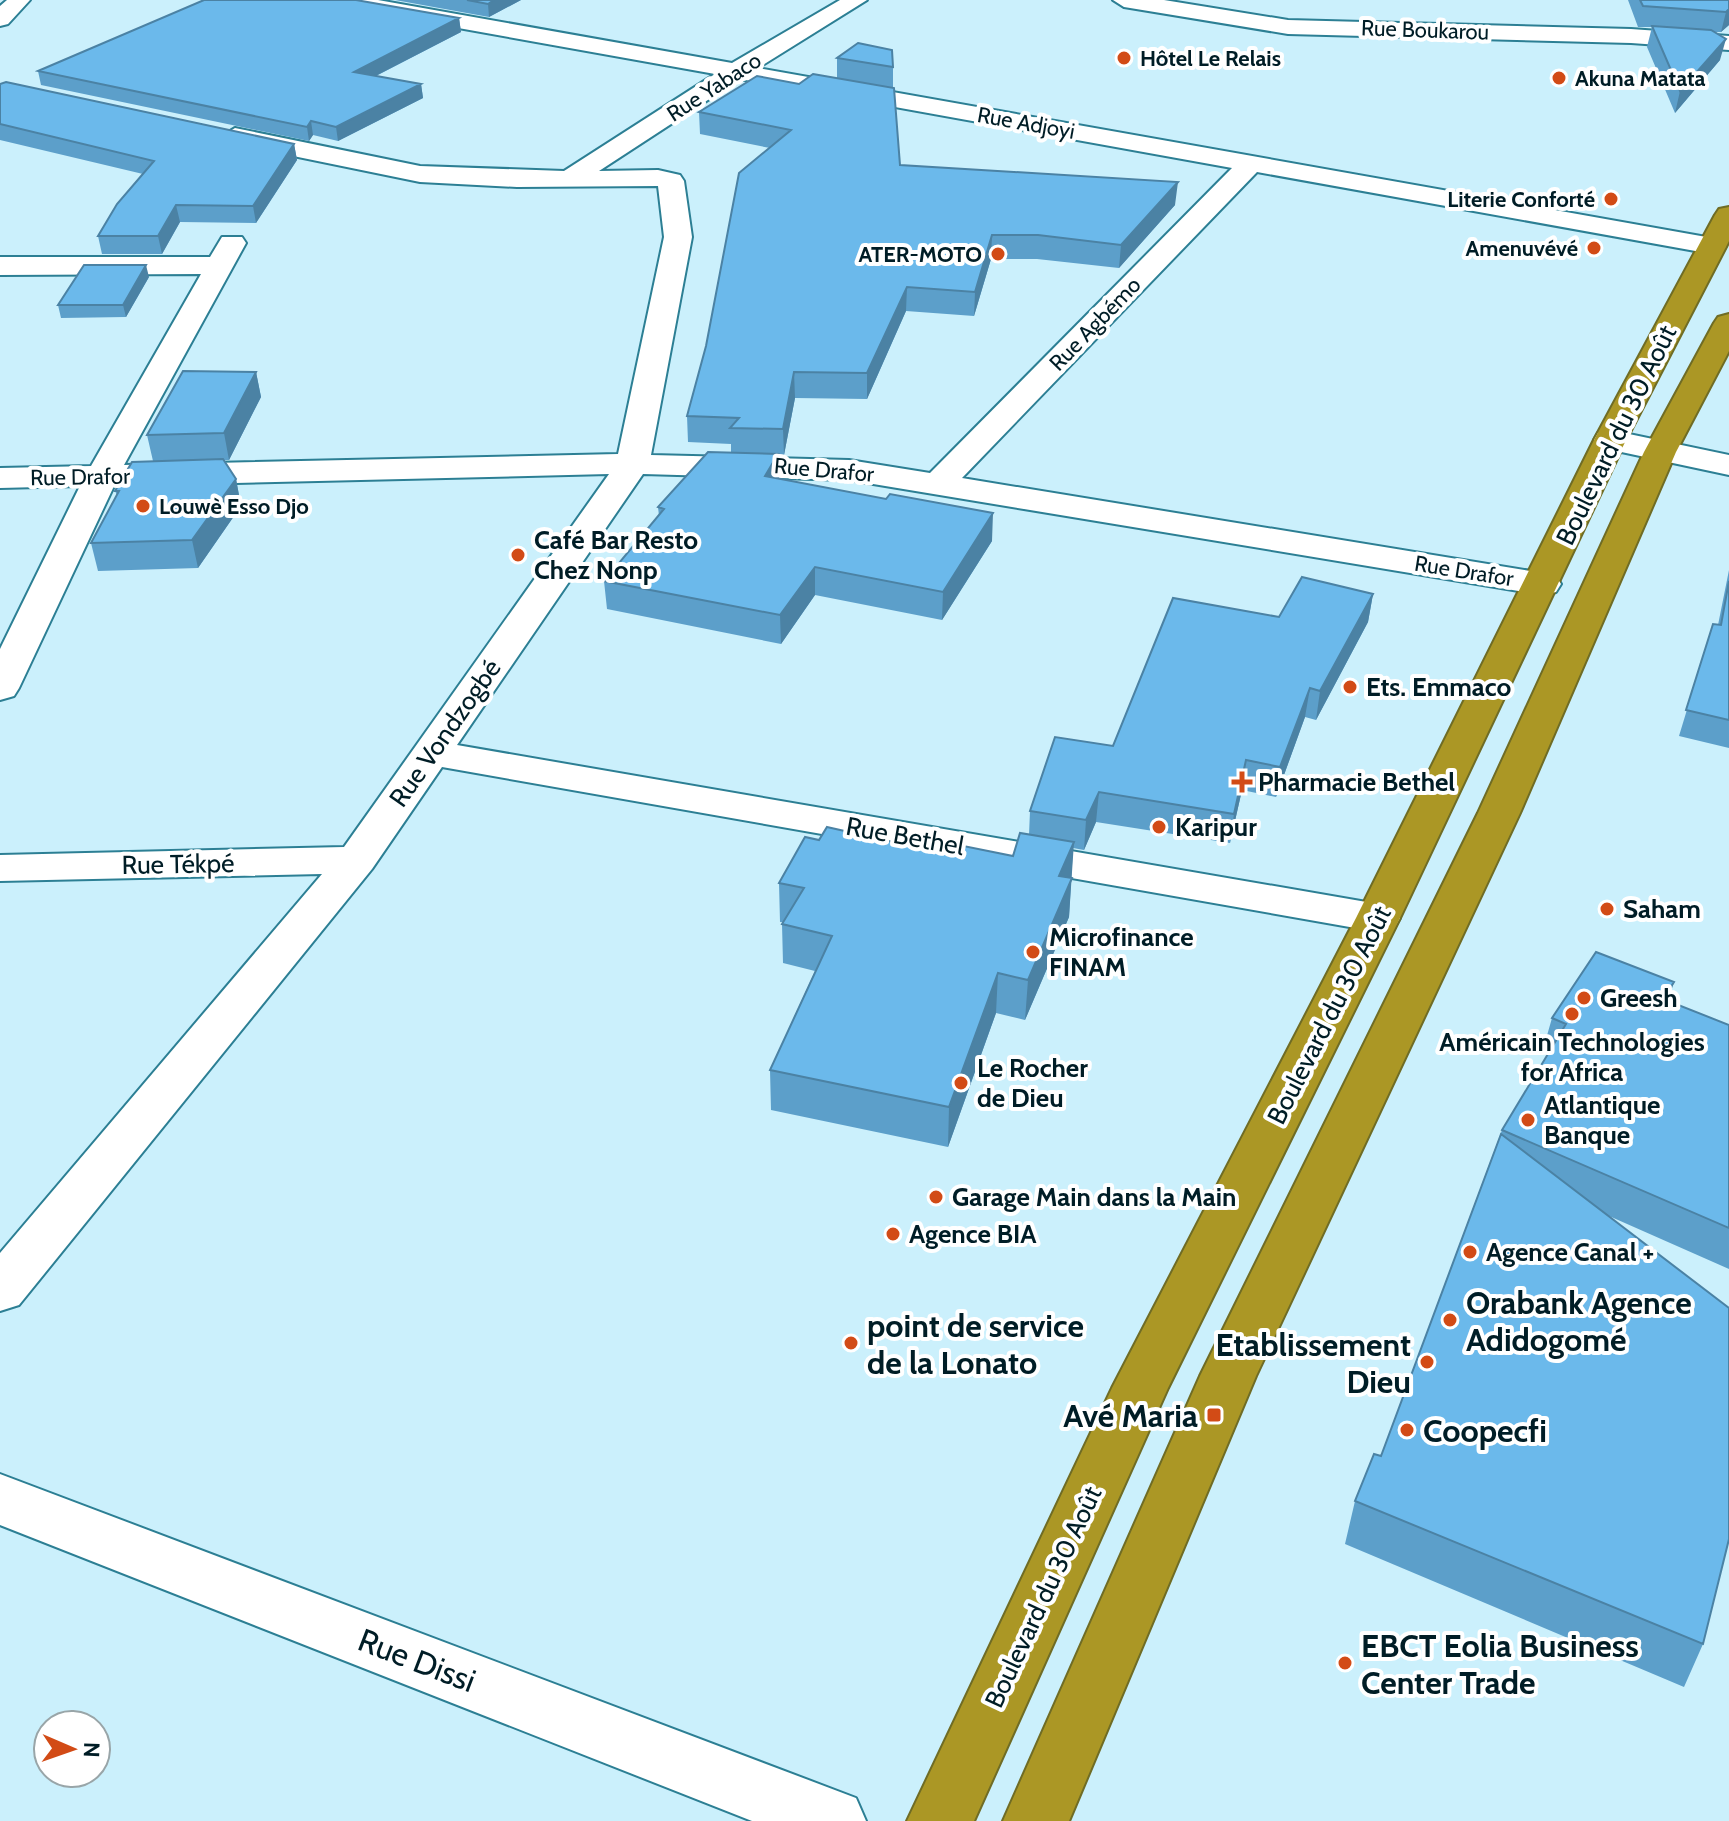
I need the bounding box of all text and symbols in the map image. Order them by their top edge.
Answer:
street label: Rue Boukarou [1361,14,1489,46]
place label: Hôtel Le Relais [1140,45,1281,72]
street label: Rue Yabaco [662,47,766,127]
marker: Hôtel Le Relais [1115,49,1133,67]
place label: Akuna Matata [1575,65,1706,92]
marker: Akuna Matata [1550,69,1568,87]
street label: Rue Adjoyi [975,101,1077,145]
place label: Literie Conforté [1447,186,1595,213]
marker: Literie Conforté [1602,190,1620,208]
place label: Amenuvévé [1466,235,1578,262]
marker: Amenuvévé [1585,239,1603,257]
place label: ATER-MOTO [859,241,982,268]
marker: ATER-MOTO [989,245,1007,263]
street label: Rue Agbémo [1044,271,1146,377]
street label: Boulevard du 30 Août [1549,320,1683,550]
street label: Rue Drafor [773,452,875,488]
street label: Rue Drafor [30,463,130,491]
place label: Louwè Esso Djo [159,493,309,520]
marker: Louwè Esso Djo [134,497,152,515]
place label: Café Bar Resto Chez Nonp [534,524,698,586]
marker: Café Bar Resto Chez Nonp [509,546,527,564]
street label: Rue Drafor [1413,550,1516,592]
street label: Rue Vondzogbé [382,653,508,813]
place label: Ets. Emmaco [1366,671,1511,703]
marker: Ets. Emmaco [1341,678,1359,696]
place label: Pharmacie Bethel [1258,766,1455,798]
marker: Pharmacie Bethel [1233,773,1251,791]
street label: Rue Bethel [843,810,967,862]
place label: Karipur [1175,811,1257,843]
marker: Karipur [1150,818,1168,836]
street label: Rue Tékpé [121,847,235,881]
place label: Saham [1623,893,1701,925]
street label: Boulevard du 30 Août [1260,900,1398,1129]
marker: Saham [1598,900,1616,918]
place label: Microfinance FINAM [1049,921,1194,983]
marker: Microfinance FINAM [1024,943,1042,961]
place label: Greesh [1600,982,1678,1014]
marker: Greesh [1575,989,1593,1007]
marker: Américain Technologies for Africa [1563,1005,1581,1023]
place label: Américain Technologies for Africa [1439,1026,1705,1088]
place label: Le Rocher de Dieu [977,1052,1088,1114]
marker: Le Rocher de Dieu [952,1074,970,1092]
place label: Atlantique Banque [1544,1089,1660,1151]
marker: Atlantique Banque [1519,1111,1537,1129]
place label: Garage Main dans la Main [952,1181,1236,1213]
marker: Garage Main dans la Main [927,1188,945,1206]
place label: Agence BIA [909,1218,1037,1250]
marker: Agence BIA [884,1225,902,1243]
place label: Agence Canal + [1486,1236,1654,1268]
marker: Agence Canal + [1461,1243,1479,1261]
place label: Orabank Agence Adidogomé [1466,1283,1692,1359]
place label: point de service de la Lonato [867,1306,1084,1382]
marker: Orabank Agence Adidogomé [1441,1311,1459,1329]
place label: Etablissement Dieu [1216,1325,1411,1401]
marker: point de service de la Lonato [842,1334,860,1352]
marker: Etablissement Dieu [1418,1353,1436,1371]
place label: Avé Maria [1063,1396,1198,1435]
marker: Avé Maria [1205,1406,1223,1424]
place label: Coopecfi [1423,1411,1547,1450]
marker: Coopecfi [1398,1421,1416,1439]
street label: Boulevard du 30 Août [978,1481,1108,1713]
street label: Rue Dissi [353,1620,481,1700]
place label: EBCT Eolia Business Center Trade [1361,1626,1639,1702]
marker: EBCT Eolia Business Center Trade [1336,1654,1354,1672]
north arrow [32,1709,112,1789]
text: N [78,1741,105,1758]

